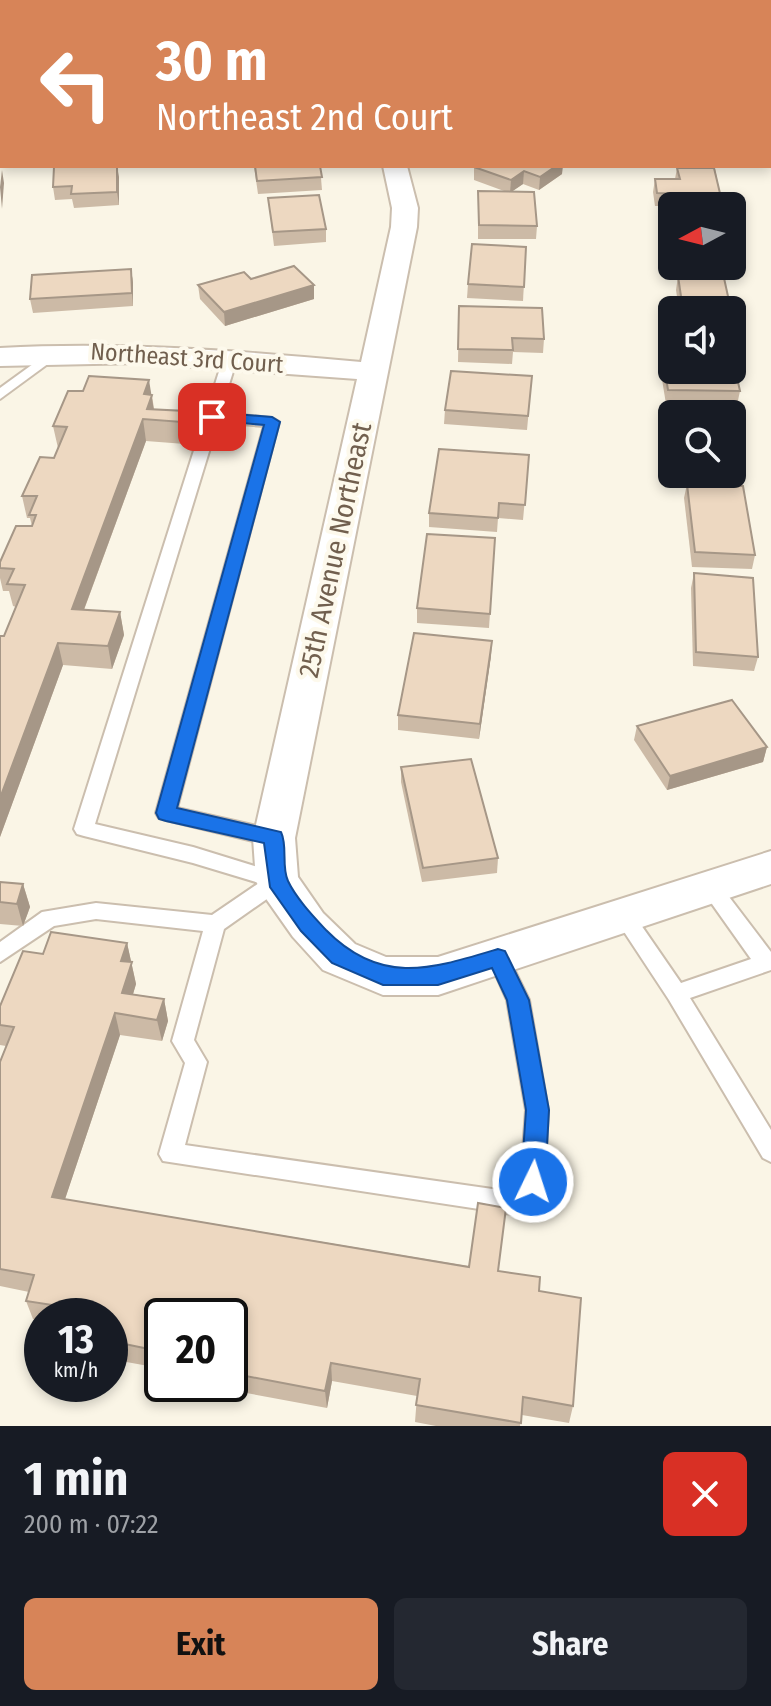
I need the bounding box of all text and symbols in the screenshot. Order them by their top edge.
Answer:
text: 30 m [156,28,267,95]
icon: left [24,32,128,136]
text: Northeast 2nd Court [156,96,453,140]
north arrow [658,192,746,280]
map controls [658,192,746,488]
button: sound [658,296,746,384]
street label: Northeast 3rd Court [90,337,284,379]
pin [178,383,246,451]
icon: arrive [190,395,234,439]
button: search [658,400,746,488]
street label: 25th Avenue Northeast [292,419,378,681]
position arrow [491,1140,575,1224]
speed limit sign: 20 [144,1298,248,1402]
text: 13 [58,1316,94,1364]
text: km/h [54,1358,98,1382]
text: 1 min [24,1450,129,1508]
button: close [663,1452,747,1536]
text: 200 m · 07:22 [24,1509,158,1540]
button: Exit [24,1598,378,1690]
button: Share [394,1598,747,1690]

